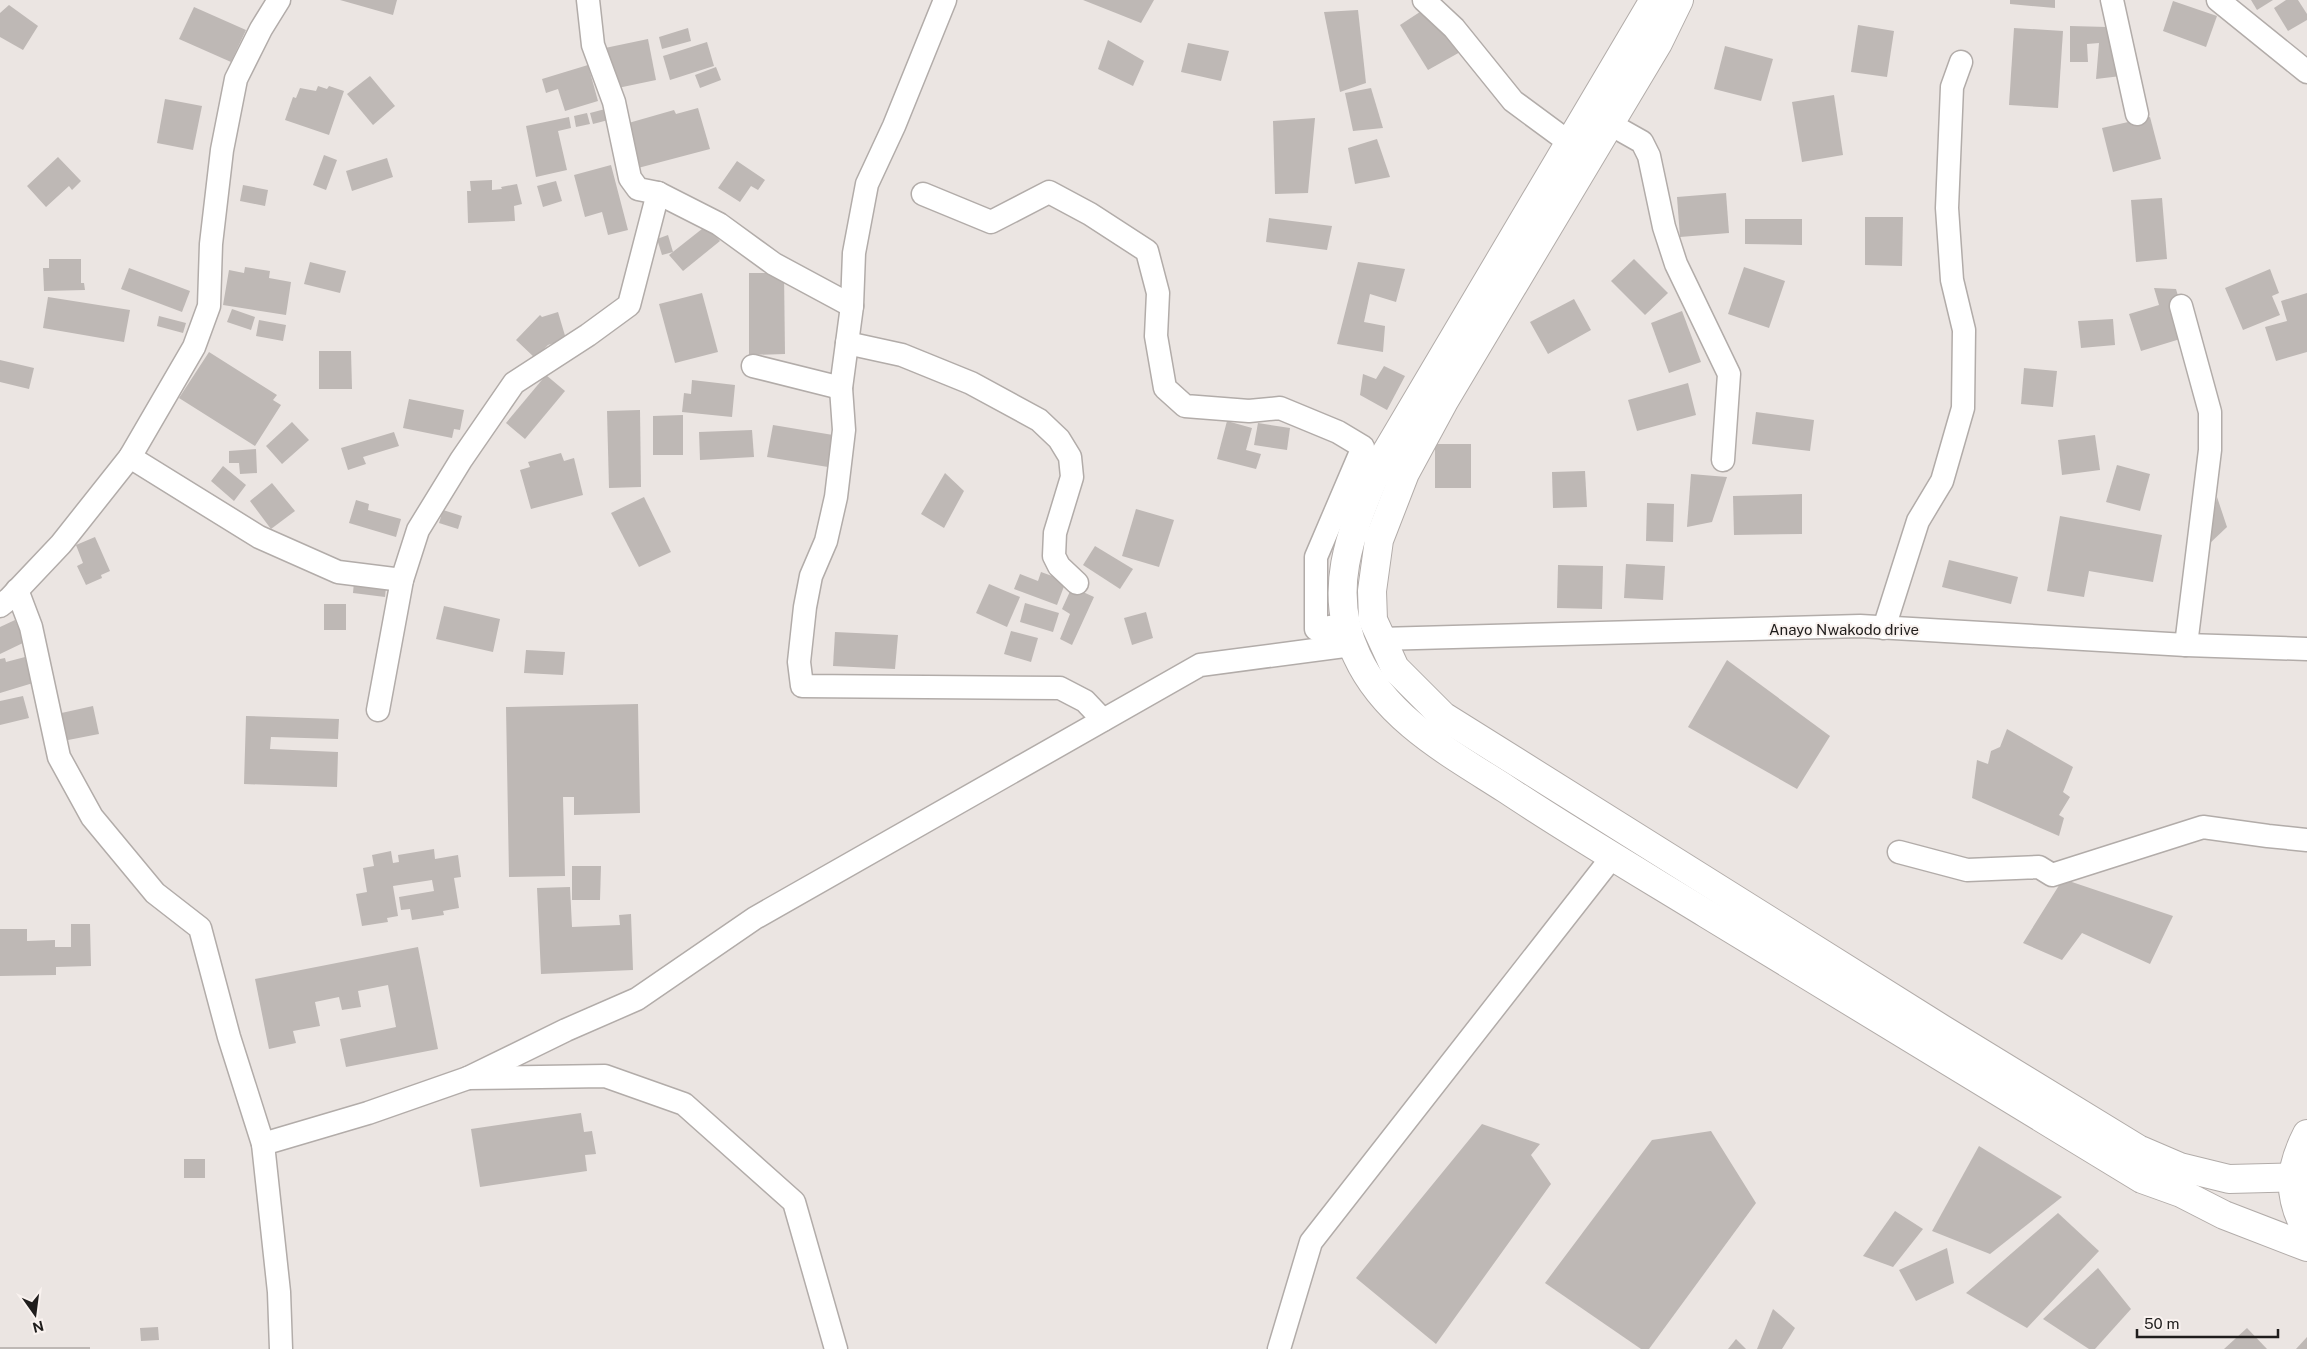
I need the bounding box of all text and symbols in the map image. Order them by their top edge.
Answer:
street label: Anayo Nwakodo drive [1769,621,1919,638]
north arrow [10,1289,60,1339]
scale bar [2137,1306,2278,1338]
text: 50 m [2144,1315,2179,1332]
text: N [31,1318,45,1336]

